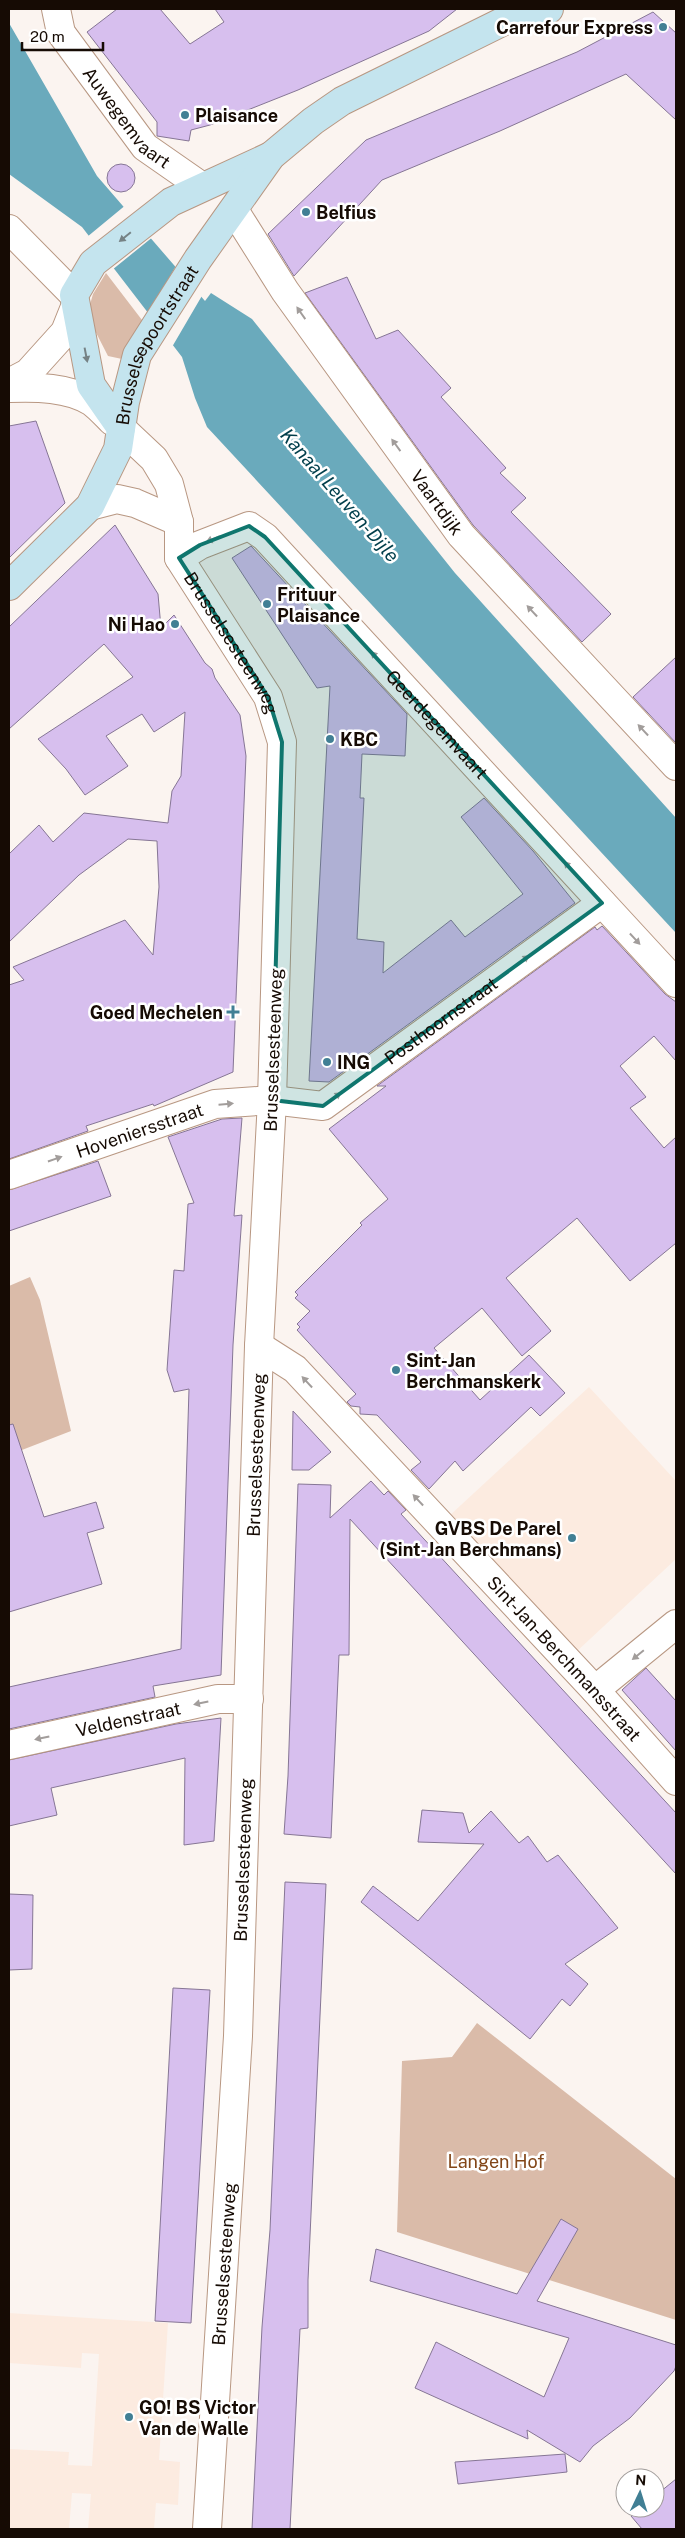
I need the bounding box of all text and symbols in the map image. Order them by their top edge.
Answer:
place label: Carrefour Express [496,17,653,38]
scale bar [22,20,104,52]
marker: Carrefour Express [657,21,669,33]
text: 20 m [30,28,65,45]
street label: Auwegemvaart [79,63,175,172]
place label: Plaisance [195,105,278,126]
marker: Plaisance [179,109,191,121]
place label: Belfius [316,202,376,223]
marker: Belfius [300,206,312,218]
one-way arrow [119,232,132,243]
street label: Brusselsepoortstraat [111,261,202,426]
one-way arrow [296,307,306,320]
one-way arrow [82,347,90,363]
water label: Kanaal Leuven-Dijle [276,424,404,566]
one-way arrow [391,438,401,452]
street label: Vaartdijk [407,466,468,539]
one-way arrow [206,536,220,544]
street label: Brusselsesteenweg [180,568,283,716]
place label: Frituur Plaisance [277,584,360,626]
marker: Frituur Plaisance [261,598,273,610]
one-way arrow [526,605,538,617]
place label: Ni Hao [108,614,165,635]
marker: Ni Hao [169,618,181,630]
one-way arrow [370,652,382,664]
street label: Geerdegemvaart [382,665,493,783]
one-way arrow [637,724,649,736]
place label: KBC [340,729,378,750]
marker: KBC [324,733,336,745]
one-way arrow [563,861,574,874]
one-way arrow [629,932,641,944]
one-way arrow [516,955,530,965]
street label: Brusselsesteenweg [260,968,286,1132]
street label: Posthoornstraat [380,972,501,1068]
place label: Goed Mechelen [90,1002,223,1023]
marker: Goed Mechelen [227,1006,239,1018]
place label: ING [337,1052,370,1073]
marker: ING [321,1056,333,1068]
one-way arrow [328,1092,342,1102]
street label: Hoveniersstraat [73,1098,206,1162]
one-way arrow [218,1099,234,1107]
one-way arrow [48,1155,63,1163]
place label: Sint-Jan Berchmanskerk [406,1350,542,1392]
marker: Sint-Jan Berchmanskerk [390,1364,402,1376]
street label: Brusselsesteenweg [243,1373,269,1537]
one-way arrow [301,1376,313,1388]
one-way arrow [412,1495,424,1507]
place label: GVBS De Parel (Sint-Jan Berchmans) [379,1518,562,1560]
marker: GVBS De Parel (Sint-Jan Berchmans) [566,1532,578,1544]
street label: Sint-Jan-Berchmansstraat [483,1571,646,1745]
one-way arrow [631,1650,645,1660]
street label: Veldenstraat [74,1697,183,1741]
one-way arrow [192,1699,208,1707]
one-way arrow [33,1734,49,1742]
street label: Brusselsesteenweg [230,1778,256,1942]
park label: Langen Hof [448,2151,544,2172]
street label: Brusselsesteenweg [208,2182,240,2346]
place label: GO! BS Victor Van de Walle [139,2397,257,2439]
marker: GO! BS Victor Van de Walle [123,2411,135,2423]
north arrow [615,2468,665,2518]
text: N [635,2472,647,2488]

